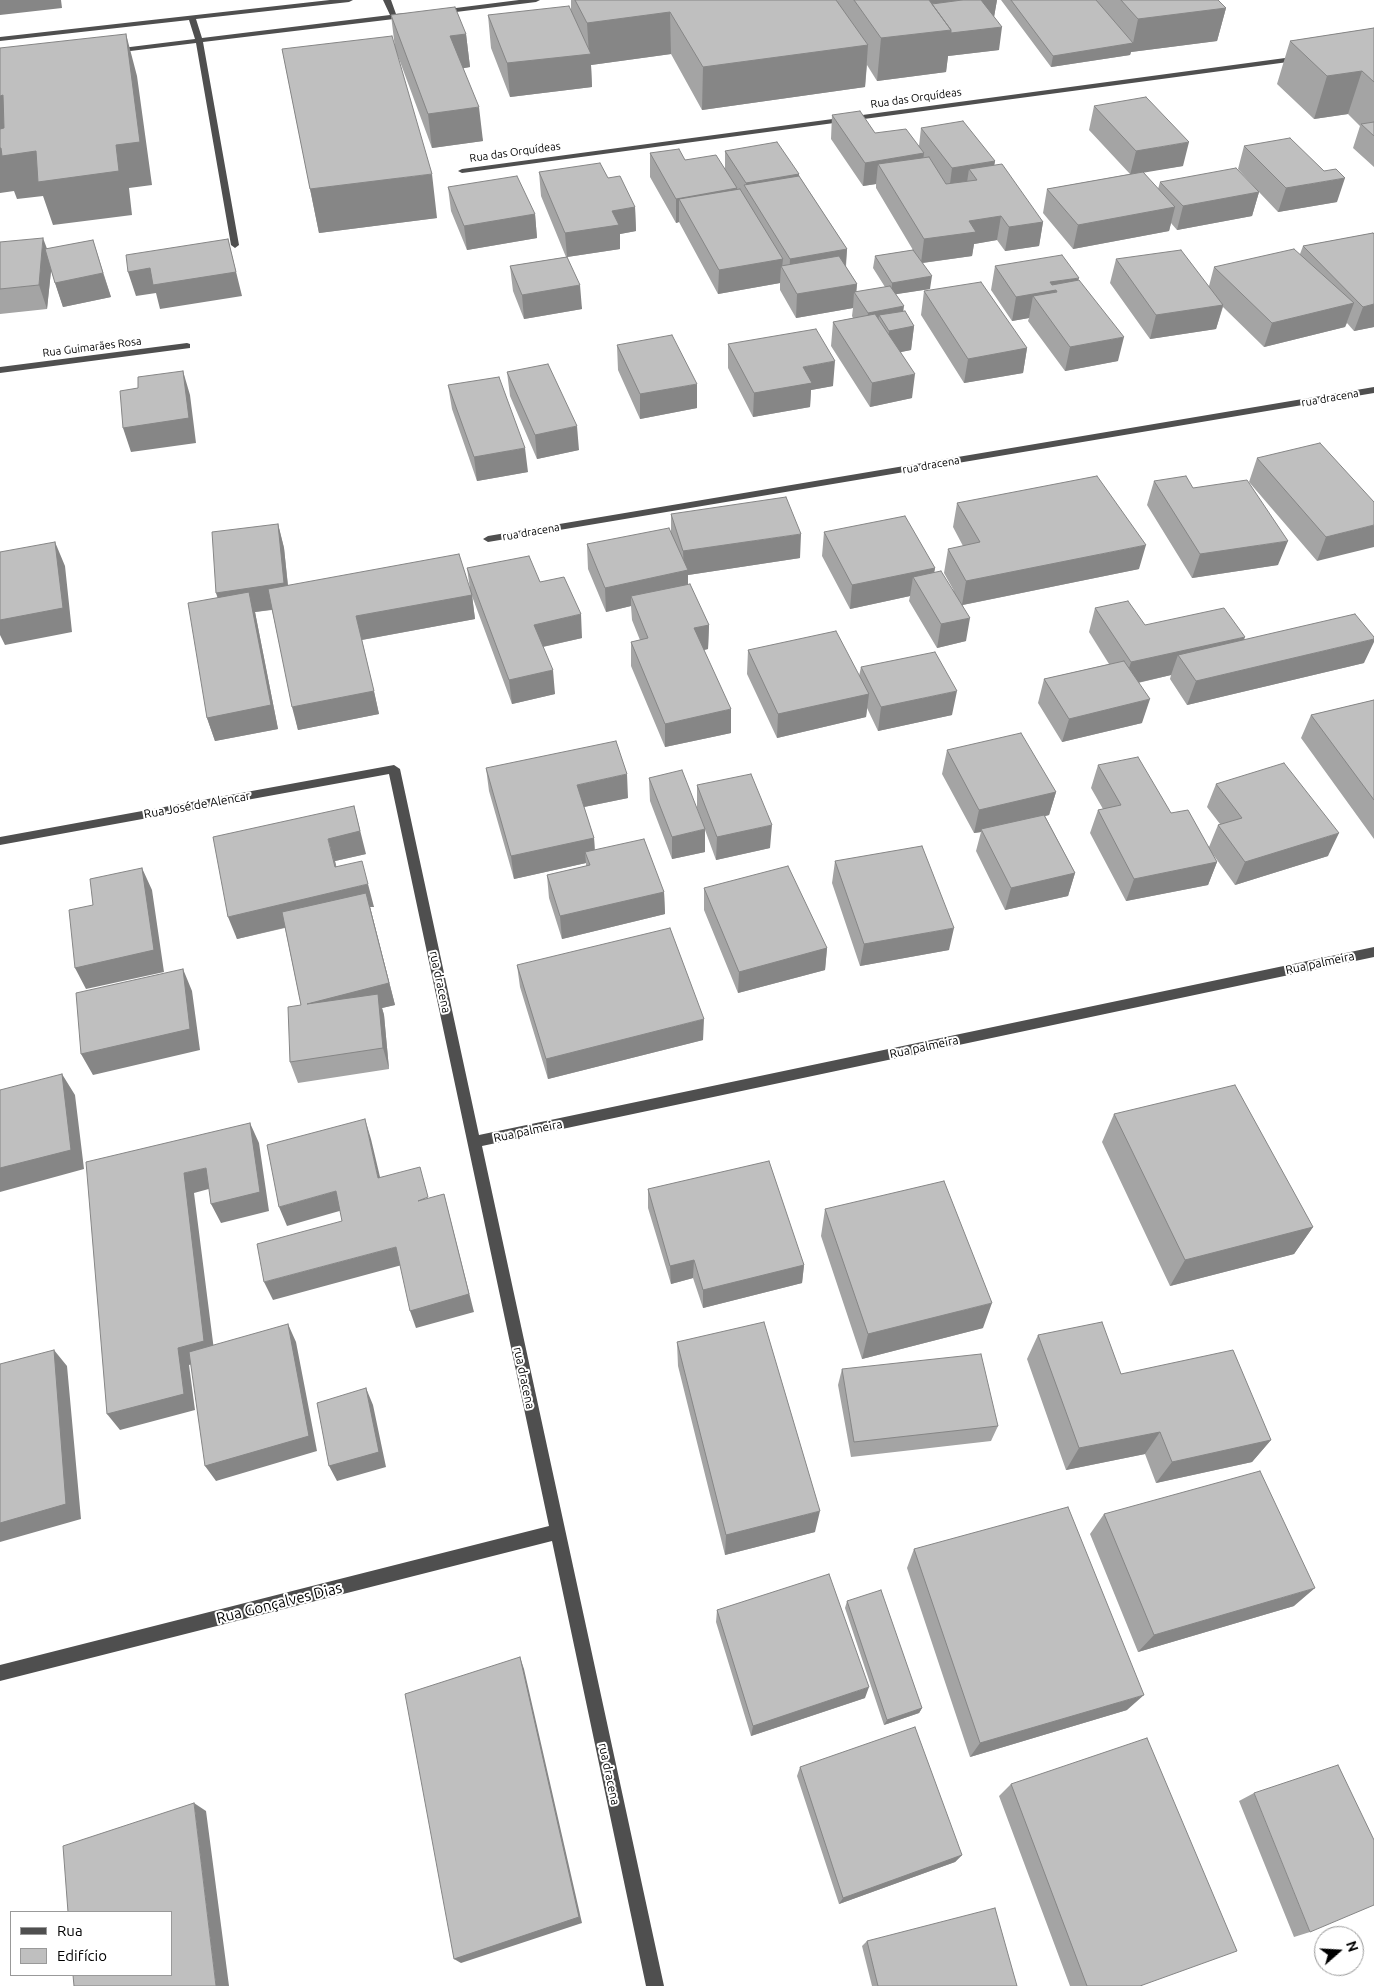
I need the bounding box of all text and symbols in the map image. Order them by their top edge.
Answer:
street label: Rua das Orquídeas [870,85,962,111]
street label: Rua das Orquídeas [469,139,561,165]
street label: Rua Guimarães Rosa [42,334,142,360]
street label: rua dracena [1300,386,1360,410]
street label: rua dracena [901,453,961,477]
street label: rua dracena [501,520,561,544]
street label: Rua José de Alencar [143,789,251,821]
street label: Rua palmeira [1284,949,1356,977]
street label: rua dracena [426,950,454,1014]
street label: Rua palmeira [888,1033,960,1061]
street label: Rua palmeira [492,1117,564,1145]
street label: rua dracena [510,1346,538,1410]
street label: Rua Gonçalves Dias [214,1579,344,1627]
street label: rua dracena [595,1742,623,1806]
legend [10,1911,172,1976]
text: Rua [57,1922,83,1939]
north arrow [1314,1926,1364,1976]
text: N [1343,1939,1362,1954]
text: Edifício [57,1947,107,1964]

